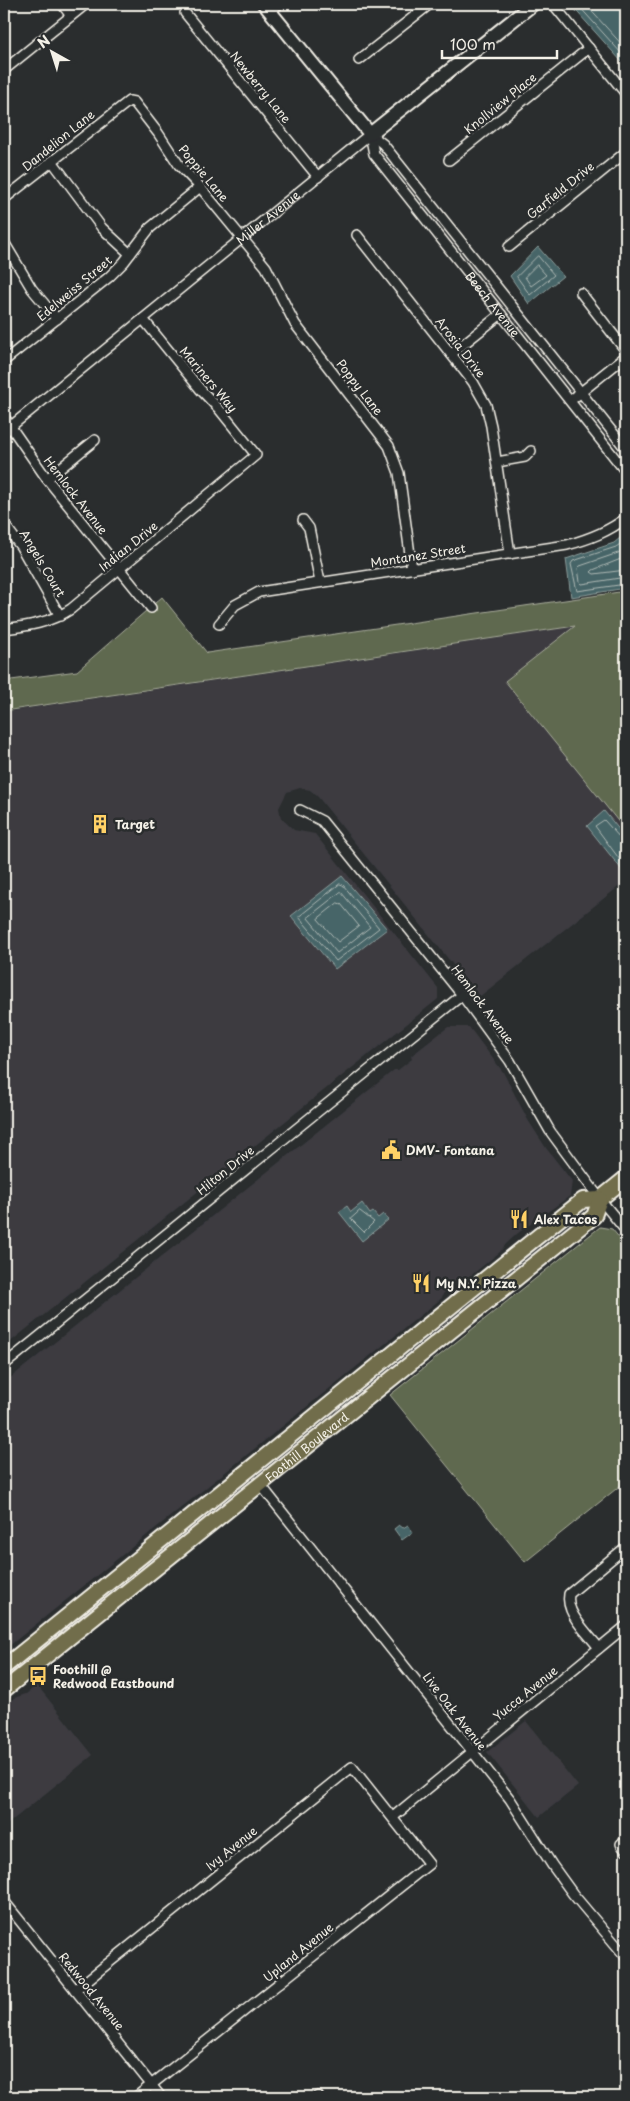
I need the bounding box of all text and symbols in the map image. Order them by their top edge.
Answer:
north arrow [28,28,78,78]
scale bar [442,28,558,60]
text: N [33,30,54,53]
text: 100 m [450,32,496,55]
street label: Newberry Lane [226,47,296,127]
street label: Knollview Place [460,68,540,138]
street label: Dandelion Lane [18,105,98,175]
street label: Poppie Lane [175,141,233,206]
street label: Garfield Drive [522,157,598,223]
street label: Miller Avenue [232,186,304,249]
street label: Edelweiss Street [33,251,116,325]
street label: Beech Avenue [461,268,525,341]
street label: Arosia Drive [432,313,491,381]
street label: Mariners Way [176,342,242,416]
street label: Poppy Lane [332,355,388,419]
street label: Hemlock Avenue [40,452,113,538]
street label: Indian Drive [95,517,161,575]
street label: Angels Court [16,526,70,600]
street label: Montanez Street [369,539,467,571]
building icon: Target [89,813,111,835]
place label: Target [115,815,155,833]
street label: Hemlock Avenue [447,961,519,1048]
public building icon: DMV- Fontana [380,1139,402,1161]
street label: Hilton Drive [192,1141,258,1199]
place label: DMV- Fontana [406,1141,495,1159]
restaurant icon: Alex Tacos [508,1208,530,1230]
place label: Alex Tacos [533,1210,597,1228]
restaurant icon: My N.Y. Pizza [410,1272,432,1294]
place label: My N.Y. Pizza [436,1274,517,1292]
street label: Foothill Boulevard [261,1407,353,1486]
place label: Foothill @ Redwood Eastbound [53,1660,175,1692]
street label: Yucca Avenue [489,1661,562,1725]
bus stop icon: Foothill @ Redwood Eastbound [27,1665,49,1687]
street label: Live Oak Avenue [419,1668,491,1754]
street label: Ivy Avenue [201,1821,261,1874]
street label: Upland Avenue [259,1918,337,1986]
street label: Redwood Avenue [55,1948,129,2034]

